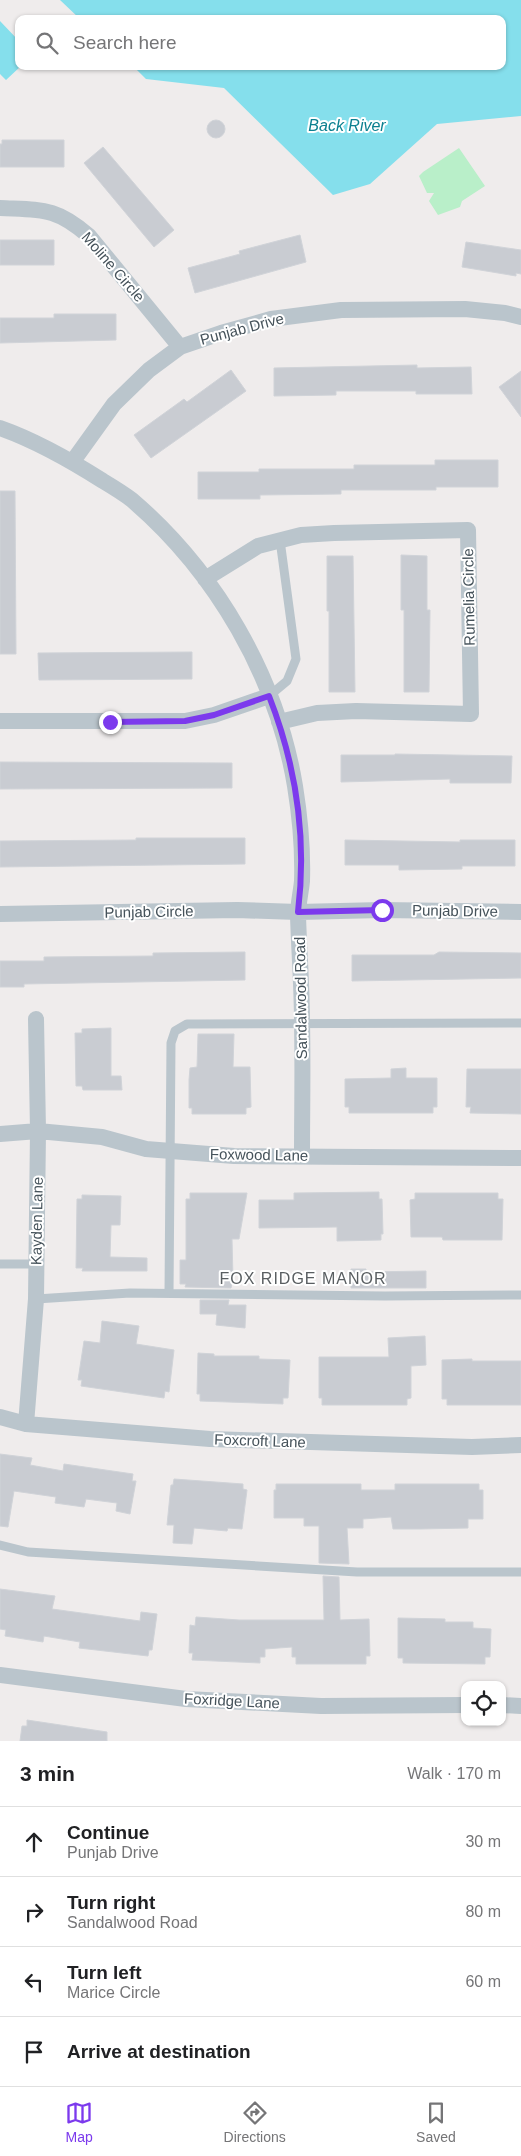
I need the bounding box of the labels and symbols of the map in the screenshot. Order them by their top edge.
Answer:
water label: Back River [308,117,386,134]
street label: Moline Circle [79,228,148,305]
street label: Punjab Drive [198,309,286,348]
street label: Rumelia Circle [459,548,478,646]
route end [99,711,122,734]
route start [371,899,394,922]
street label: Punjab Drive [412,901,498,920]
street label: Punjab Circle [104,902,194,921]
street label: Sandalwood Road [291,937,310,1059]
street label: Foxwood Lane [210,1145,308,1164]
street label: Kayden Lane [27,1177,46,1265]
district label: FOX RIDGE MANOR [219,1270,387,1287]
street label: Foxcroft Lane [214,1430,306,1451]
street label: Foxridge Lane [184,1690,280,1711]

